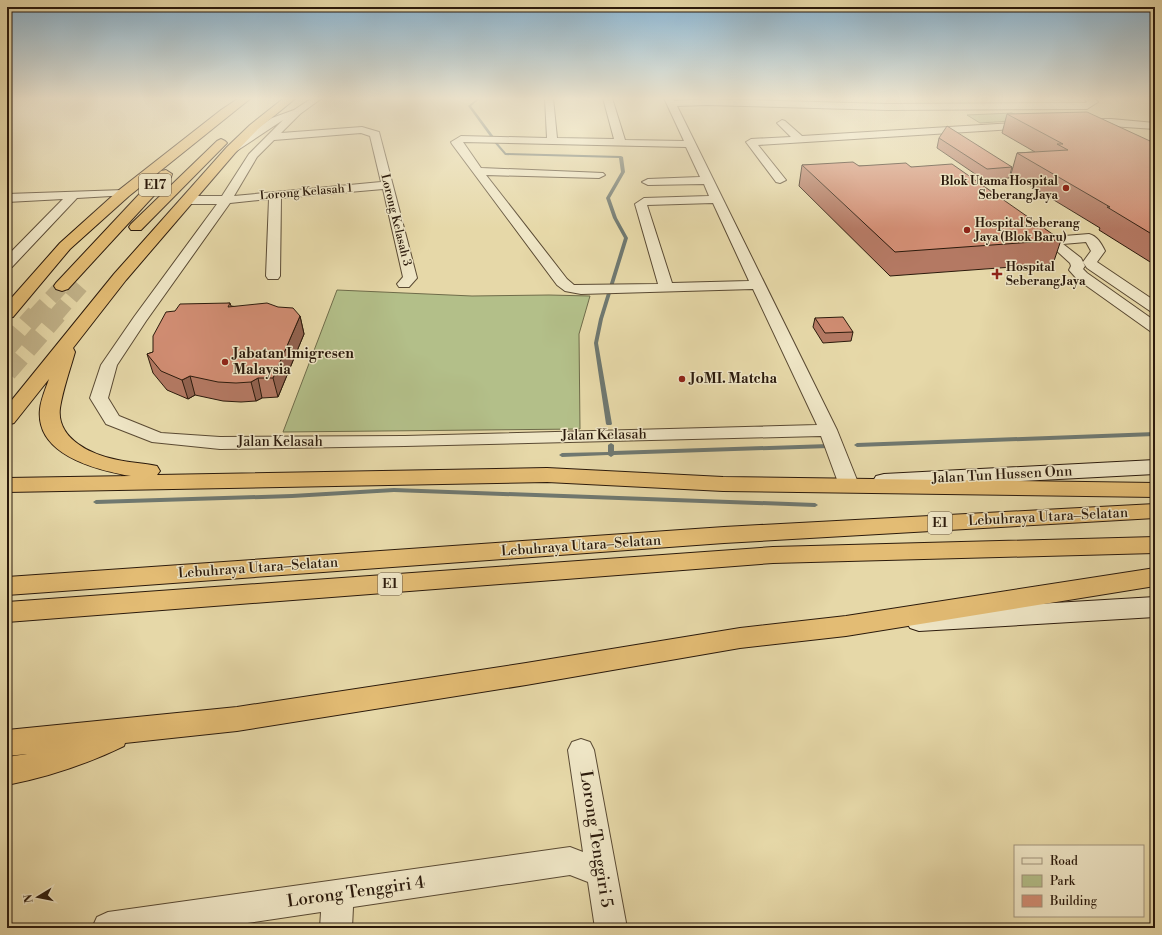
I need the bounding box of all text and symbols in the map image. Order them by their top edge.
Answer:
street label: Lorong Kelasah 3 [377,172,415,268]
road number: E17 [139,174,171,196]
place label: Blok Utama Hospital Seberang Jaya [941,174,1058,203]
street label: Lorong Kelasah 1 [259,180,354,204]
marker: Blok Utama Hospital Seberang Jaya [1061,183,1071,193]
place label: Hospital Seberang Jaya (Blok Baru) [973,216,1081,245]
marker: Hospital Seberang Jaya (Blok Baru) [962,225,972,235]
place label: Hospital Seberang Jaya [1006,260,1086,289]
marker: Hospital Seberang Jaya [991,268,1003,280]
place label: Jabatan Imigresen Malaysia [231,345,354,379]
marker: Jabatan Imigresen Malaysia [220,357,230,367]
place label: JoMI. Matcha [688,370,777,388]
marker: JoMI. Matcha [677,374,687,384]
street label: Jalan Kelasah [560,425,648,445]
street label: Jalan Kelasah [236,433,323,451]
street label: Jalan Tun Hussen Onn [930,462,1073,488]
street label: Lebuhraya Utara–Selatan [968,504,1129,530]
road number: E1 [928,512,952,534]
street label: Lebuhraya Utara–Selatan [500,531,662,561]
street label: Lebuhraya Utara–Selatan [177,553,339,583]
road number: E1 [378,573,402,595]
street label: Lorong Tenggiri 5 [574,769,618,909]
legend [1014,845,1144,917]
text: Road [1050,854,1078,869]
street label: Lorong Tenggiri 4 [286,871,426,913]
text: Park [1050,874,1076,889]
north arrow [18,877,58,917]
text: N [21,893,37,904]
text: Building [1049,894,1098,909]

